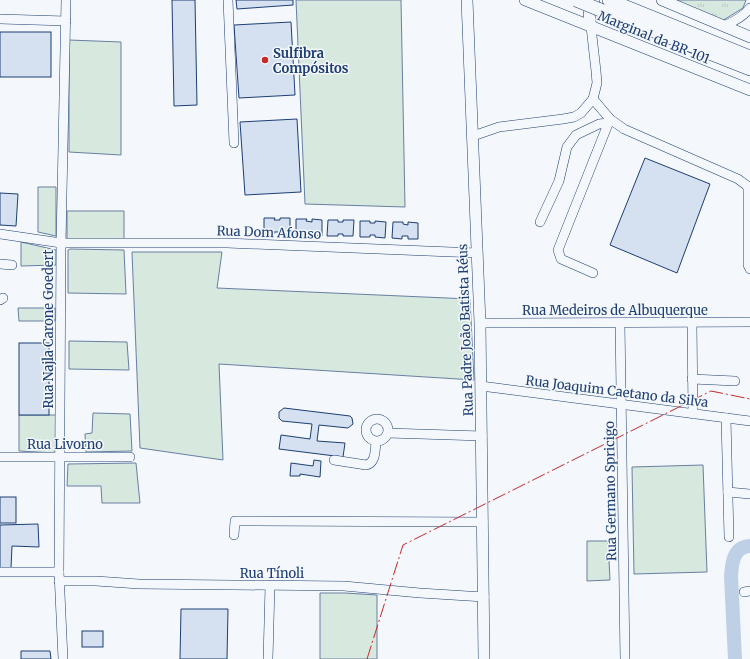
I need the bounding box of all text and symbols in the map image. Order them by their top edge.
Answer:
street label: Marginal da BR-101 [595,7,712,68]
place label: Sulfibra Compósitos [273,45,349,77]
marker: Sulfibra Compósitos [260,55,270,65]
street label: Rua Dom Afonso [216,222,322,243]
street label: Rua Padre João Batista Réus [454,243,477,417]
street label: Rua Najla Carone Goedert [40,249,57,409]
street label: Rua Medeiros de Albuquerque [522,302,708,319]
street label: Rua Joaquim Caetano da Silva [525,372,709,411]
street label: Rua Germano Spricigo [601,420,620,561]
street label: Rua Livorno [27,436,103,453]
street label: Rua Tínoli [240,565,304,582]

